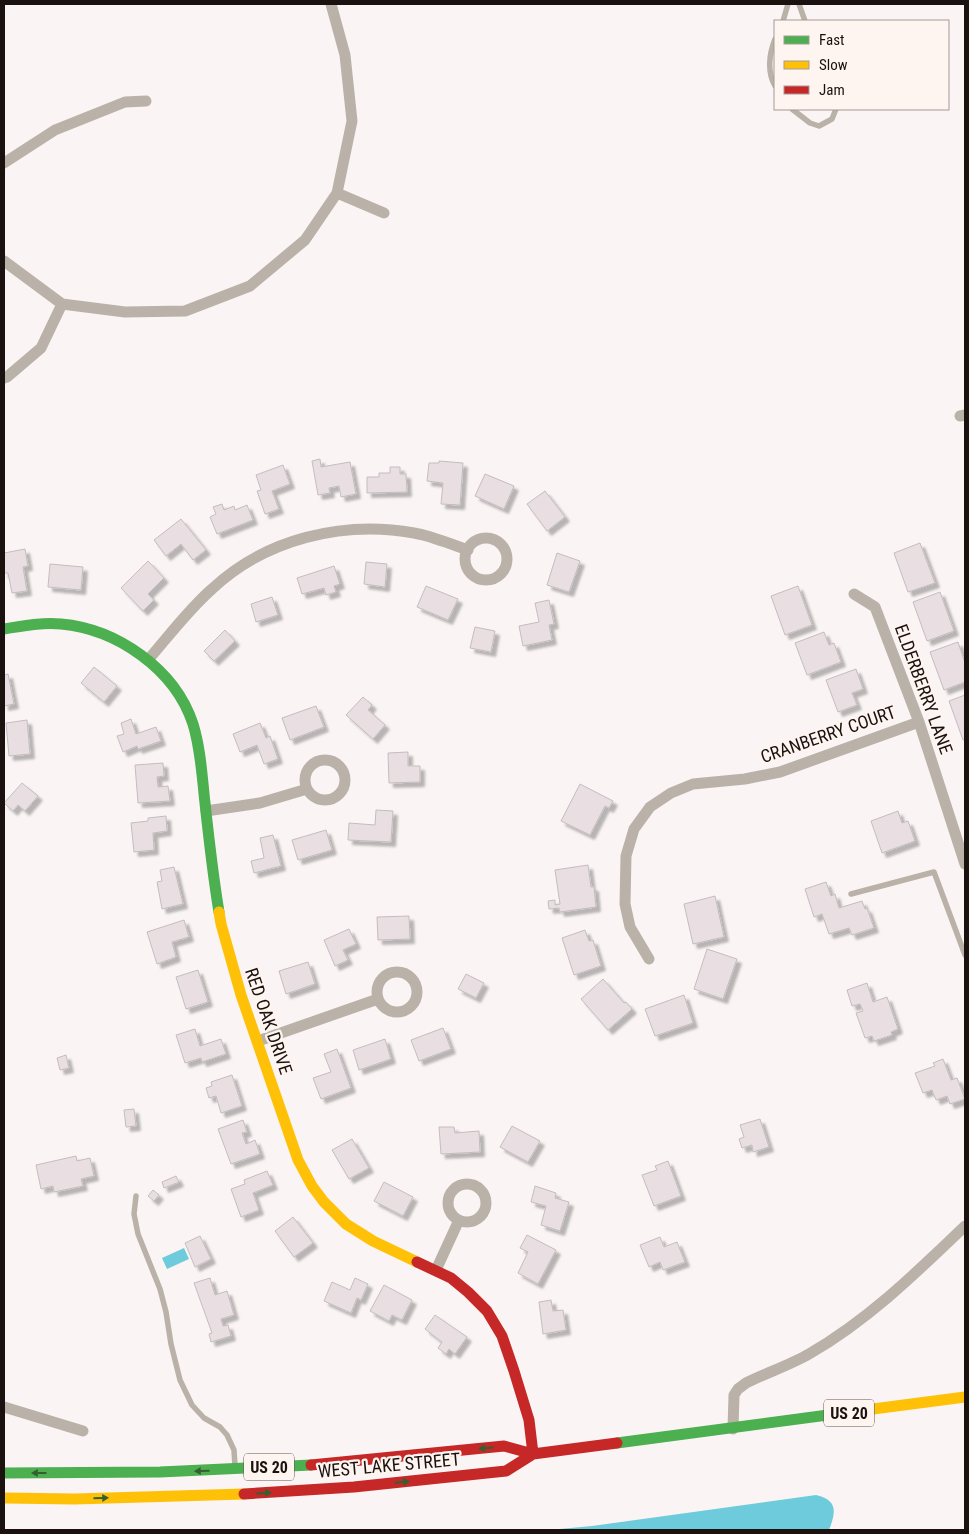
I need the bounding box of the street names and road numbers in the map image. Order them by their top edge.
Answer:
street label: ELDERBERRY LANE [891,621,957,757]
street label: CRANBERRY COURT [758,701,898,767]
street label: RED OAK DRIVE [241,965,297,1077]
road number: US 20 [824,1400,874,1426]
street label: WEST LAKE STREET [317,1448,461,1482]
road number: US 20 [244,1454,294,1480]

